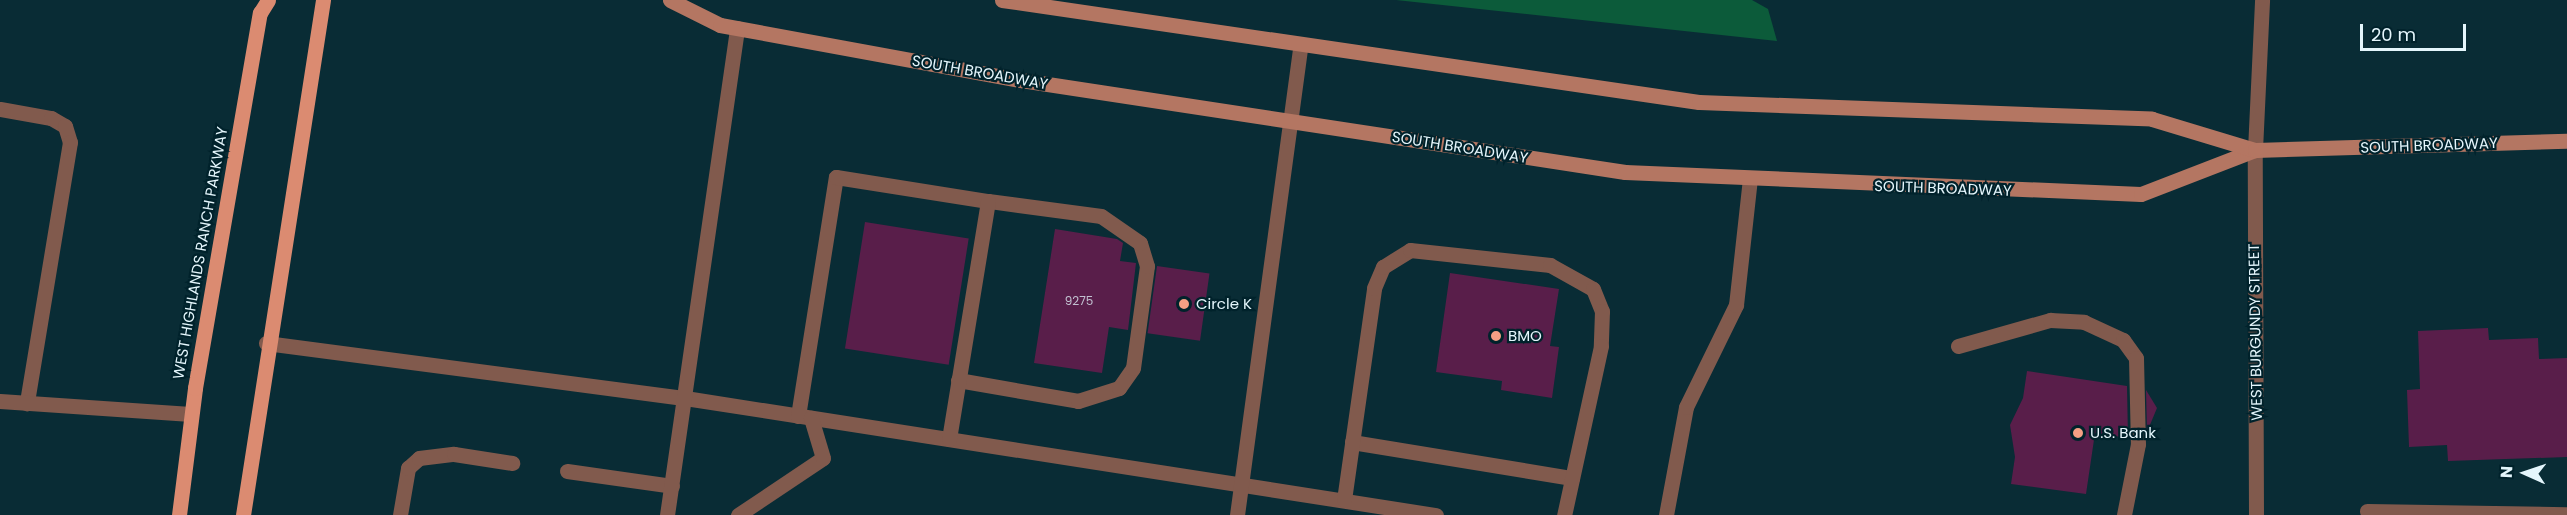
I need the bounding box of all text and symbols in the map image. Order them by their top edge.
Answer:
scale bar [2363,12,2470,50]
text: 20 m [2371,22,2416,47]
street label: SOUTH BROADWAY [911,51,1049,93]
street label: WEST HIGHLANDS RANCH PARKWAY [169,125,231,381]
street label: SOUTH BROADWAY [1391,127,1529,167]
street label: SOUTH BROADWAY [2360,134,2498,156]
street label: SOUTH BROADWAY [1874,177,2012,199]
street label: WEST BURGUNDY STREET [2244,243,2266,421]
house number: 9275 [1065,294,1093,308]
place label: Circle K [1196,295,1252,313]
marker: Circle K [1177,297,1191,311]
place label: BMO [1508,327,1542,345]
marker: BMO [1489,329,1503,343]
place label: U.S. Bank [2090,424,2156,442]
marker: U.S. Bank [2071,426,2085,440]
north arrow [2495,443,2555,503]
text: N [2495,465,2518,479]

